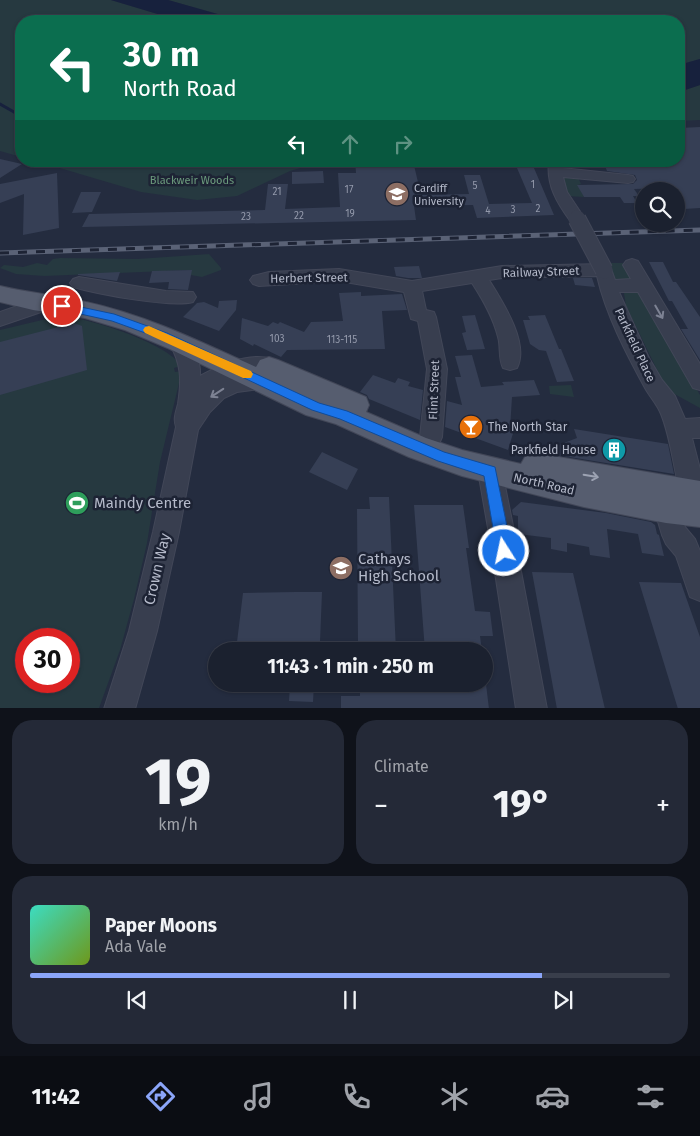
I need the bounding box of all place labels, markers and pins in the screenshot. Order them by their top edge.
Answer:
school or university icon: Cardiff University [384,181,410,207]
place label: Cardiff University [414,182,464,208]
pin [41,285,83,327]
bar icon: The North Star [458,414,484,440]
place label: The North Star [488,420,568,434]
building icon: Parkfield House [601,437,627,463]
place label: Parkfield House [511,443,596,457]
sports icon: Maindy Centre [64,490,90,516]
place label: Maindy Centre [94,494,191,512]
place label: Cathays High School [358,550,440,585]
school or university icon: Cathays High School [328,555,354,581]

